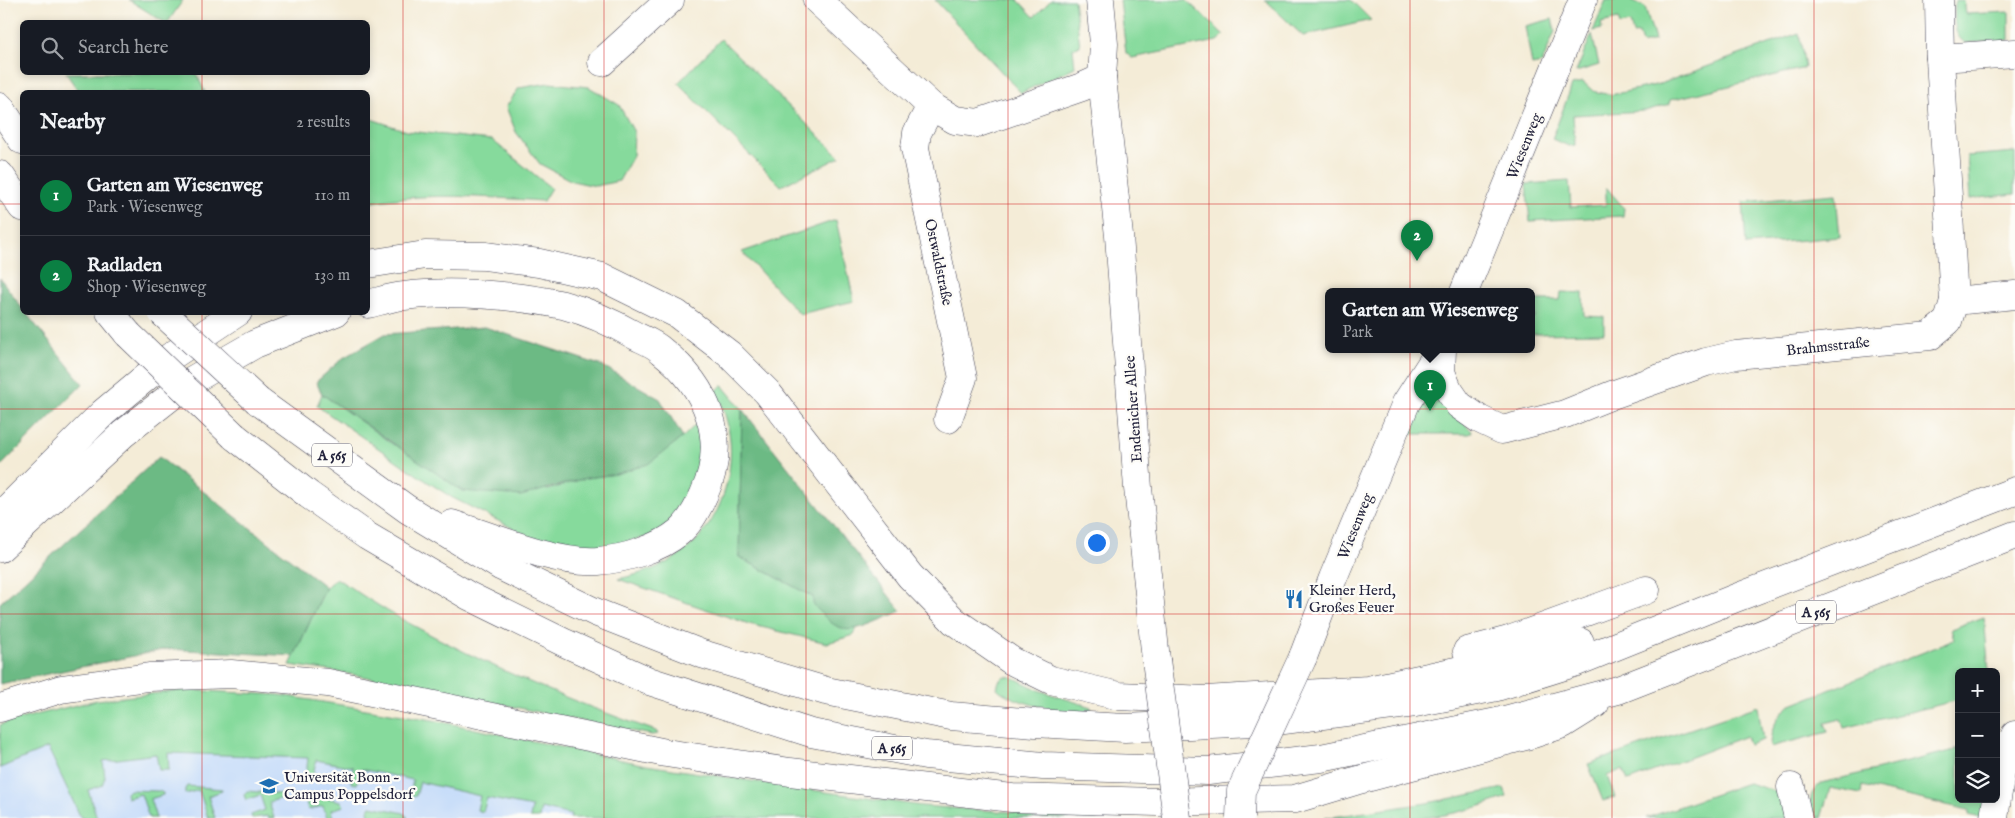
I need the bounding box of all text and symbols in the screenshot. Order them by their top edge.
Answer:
search box [20,20,370,75]
icon: search [38,34,66,62]
text: Search here [78,36,169,60]
text: Nearby [40,109,105,136]
street label: Wiesenweg [1503,109,1547,182]
text: 2 results [296,113,350,133]
text: Garten am Wiesenweg [87,174,262,198]
text: 1 [53,186,59,206]
text: 110 m [314,186,350,206]
text: Park · Wiesenweg [87,198,203,218]
street label: Ostwaldstraße [920,217,957,307]
pin: 2 [1401,220,1433,261]
text: Radladen [87,254,162,278]
text: 2 [52,266,60,286]
text: 130 m [314,266,350,286]
text: Shop · Wiesenweg [87,278,206,298]
popup [1325,288,1535,353]
text: Garten am Wiesenweg [1342,299,1518,323]
text: Park [1342,323,1373,343]
street label: Brahmsstraße [1785,333,1871,360]
street label: Endenicher Allee [1120,355,1147,463]
pin: 1 [1414,370,1446,411]
road number: A 565 [312,444,352,466]
street label: Wiesenweg [1334,489,1378,562]
your location [1084,530,1110,556]
place label: Kleiner Herd, Großes Feuer [1309,581,1396,617]
restaurant icon: Kleiner Herd, Großes Feuer [1283,588,1305,610]
road number: A 565 [1796,600,1836,624]
map controls [1955,668,2000,803]
button: + [1955,668,2000,713]
button: − [1955,713,2000,758]
road number: A 565 [872,736,912,760]
button: layers [1955,758,2000,803]
place label: Universität Bonn – Campus Poppelsdorf [284,768,416,804]
school or university icon: Universität Bonn – Campus Poppelsdorf [258,775,280,797]

